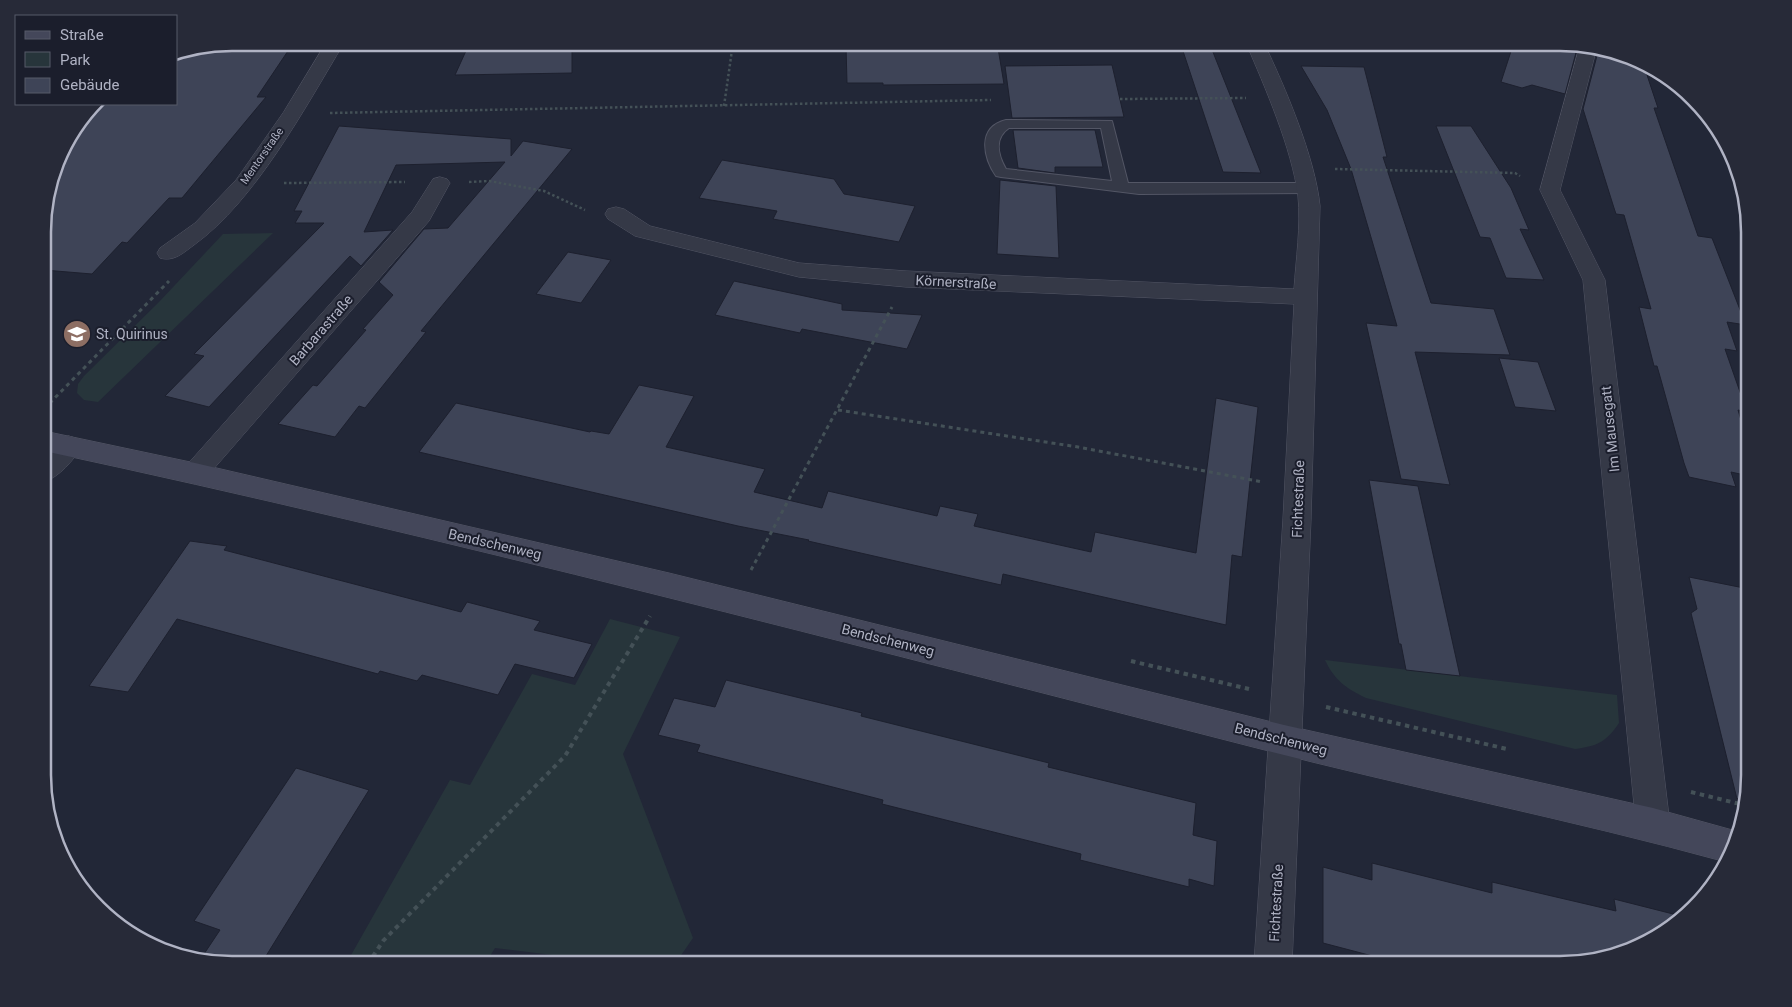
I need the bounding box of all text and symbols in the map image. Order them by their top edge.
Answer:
legend [15,15,178,105]
text: Straße [60,26,104,44]
text: Park [60,51,91,69]
text: Gebäude [60,76,119,94]
street label: Mentorstraße [238,125,286,187]
street label: Körnerstraße [915,272,997,292]
street label: Barbarastraße [286,291,356,369]
school or university icon: St. Quirinus [62,319,92,349]
place label: St. Quirinus [96,326,168,342]
street label: Im Mausegatt [1597,385,1622,473]
street label: Fichtestraße [1289,460,1307,538]
street label: Bendschenweg [447,526,543,562]
street label: Bendschenweg [840,621,936,659]
street label: Bendschenweg [1233,720,1329,758]
street label: Fichtestraße [1266,864,1286,942]

